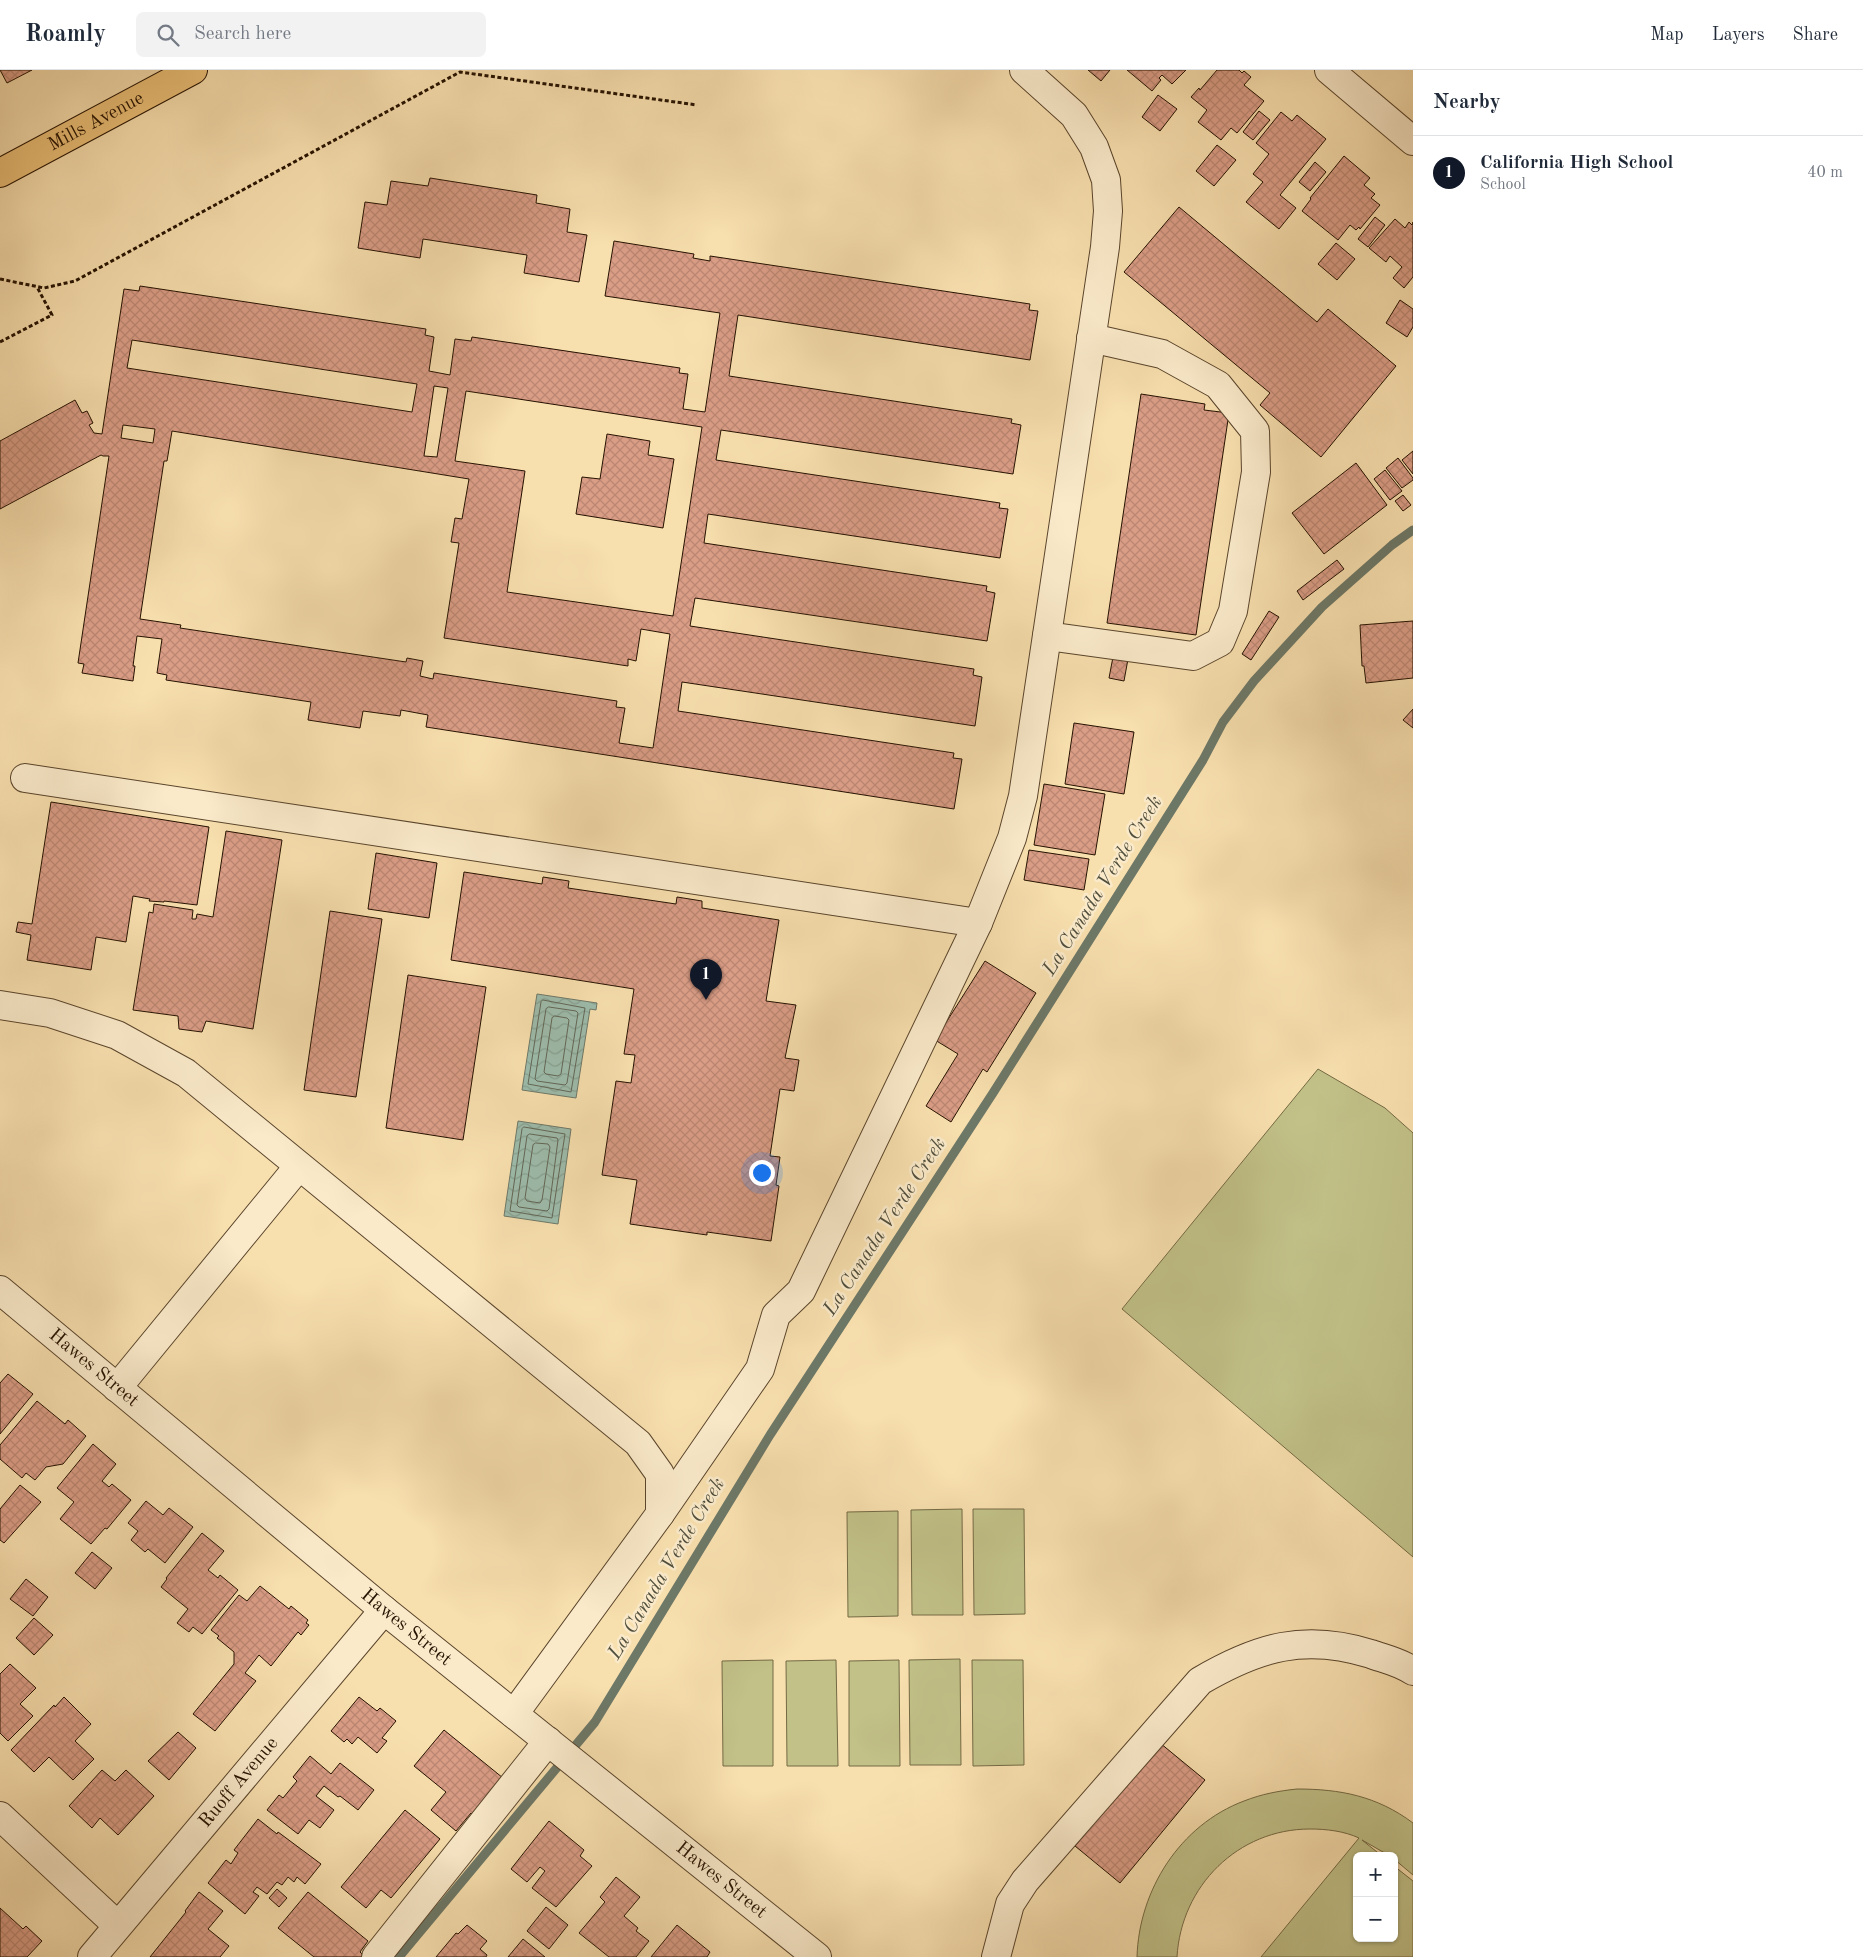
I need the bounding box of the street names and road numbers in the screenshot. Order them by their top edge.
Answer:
street label: Mills Avenue [45,88,147,155]
street label: Hawes Street [45,1325,142,1411]
street label: Hawes Street [357,1585,455,1670]
street label: Ruoff Avenue [196,1734,282,1831]
street label: Hawes Street [672,1838,770,1922]

